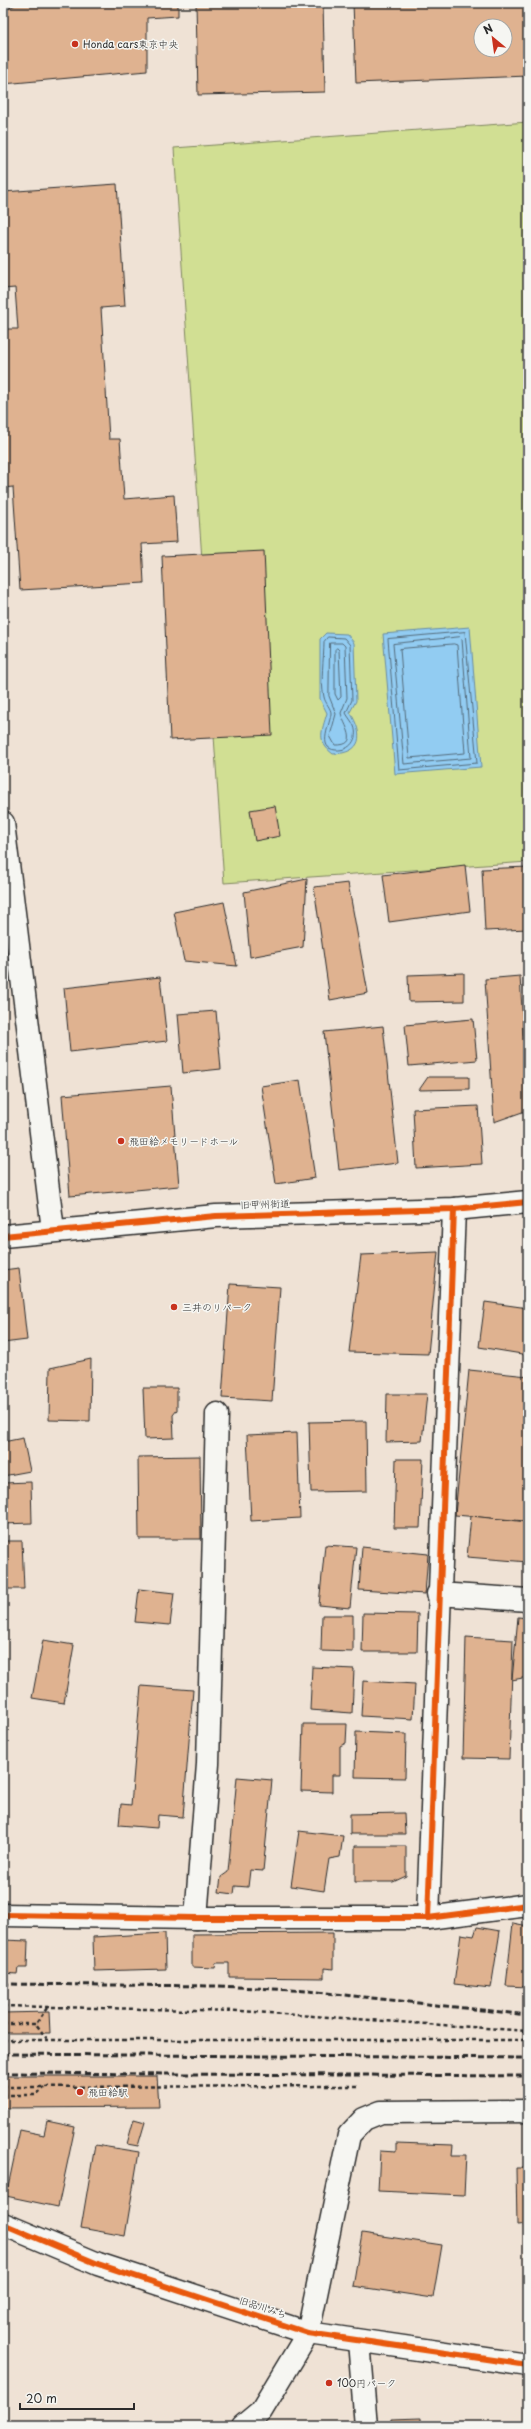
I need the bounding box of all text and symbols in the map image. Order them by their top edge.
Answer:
north arrow [473,18,513,58]
text: N [480,19,496,38]
place label: Honda cars東京中央 [83,36,178,51]
marker: Honda cars東京中央 [70,39,80,49]
place label: 飛田給メモリードホール [129,1133,238,1148]
marker: 飛田給メモリードホール [116,1136,126,1146]
street label: 旧甲州街道 [240,1195,290,1212]
place label: 三井のリパーク [182,1299,252,1314]
marker: 三井のリパーク [169,1302,179,1312]
place label: 飛田給駅 [88,2084,128,2099]
marker: 飛田給駅 [75,2087,85,2097]
street label: 旧品川みち [237,2292,289,2321]
place label: 100円パーク [337,2375,396,2390]
marker: 100円パーク [324,2378,334,2388]
scale bar [20,2385,134,2411]
text: 20 m [26,2389,57,2407]

